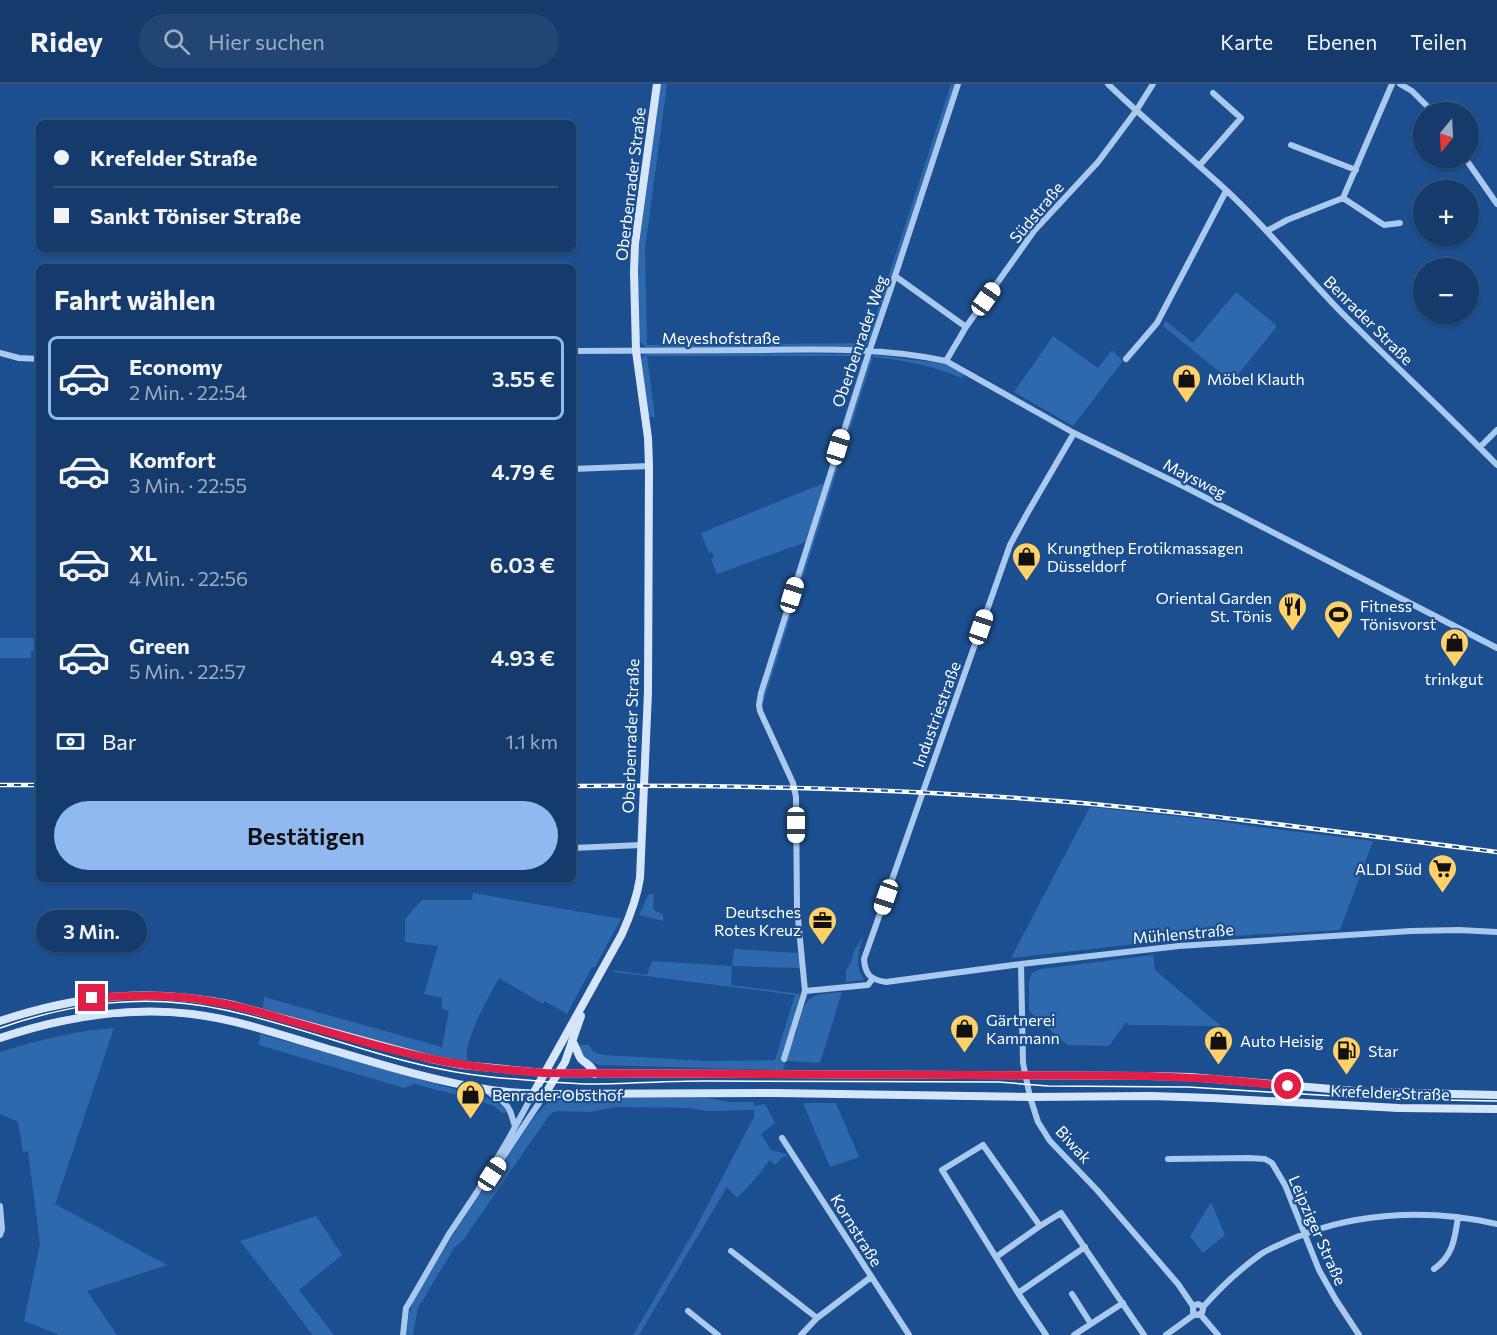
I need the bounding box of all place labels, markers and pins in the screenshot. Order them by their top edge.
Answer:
shop icon: Möbel Klauth [1170,362,1202,404]
place label: Möbel Klauth [1207,369,1305,388]
place label: Krungthep Erotikmassagen Düsseldorf [1047,538,1243,575]
shop icon: Krungthep Erotikmassagen Düsseldorf [1010,540,1042,582]
place label: Oriental Garden St. Tönis [1156,588,1272,625]
restaurant icon: Oriental Garden St. Tönis [1277,590,1309,632]
place label: Fitness Tönisvorst [1360,596,1437,633]
sports icon: Fitness Tönisvorst [1323,598,1355,640]
shop icon: trinkgut [1438,626,1470,668]
place label: trinkgut [1424,669,1484,688]
supermarket icon: ALDI Süd [1427,852,1459,894]
place label: ALDI Süd [1355,859,1422,878]
place label: Deutsches Rotes Kreuz [714,902,801,939]
office icon: Deutsches Rotes Kreuz [806,904,838,946]
place label: Gärtnerei Kammann [986,1010,1060,1047]
shop icon: Gärtnerei Kammann [949,1012,981,1054]
shop icon: Auto Heisig [1203,1024,1235,1066]
place label: Auto Heisig [1240,1031,1324,1050]
fuel station icon: Star [1331,1034,1363,1076]
place label: Star [1368,1041,1399,1060]
shop icon: Benrader Obsthof [455,1078,487,1120]
place label: Benrader Obsthof [492,1085,623,1104]

